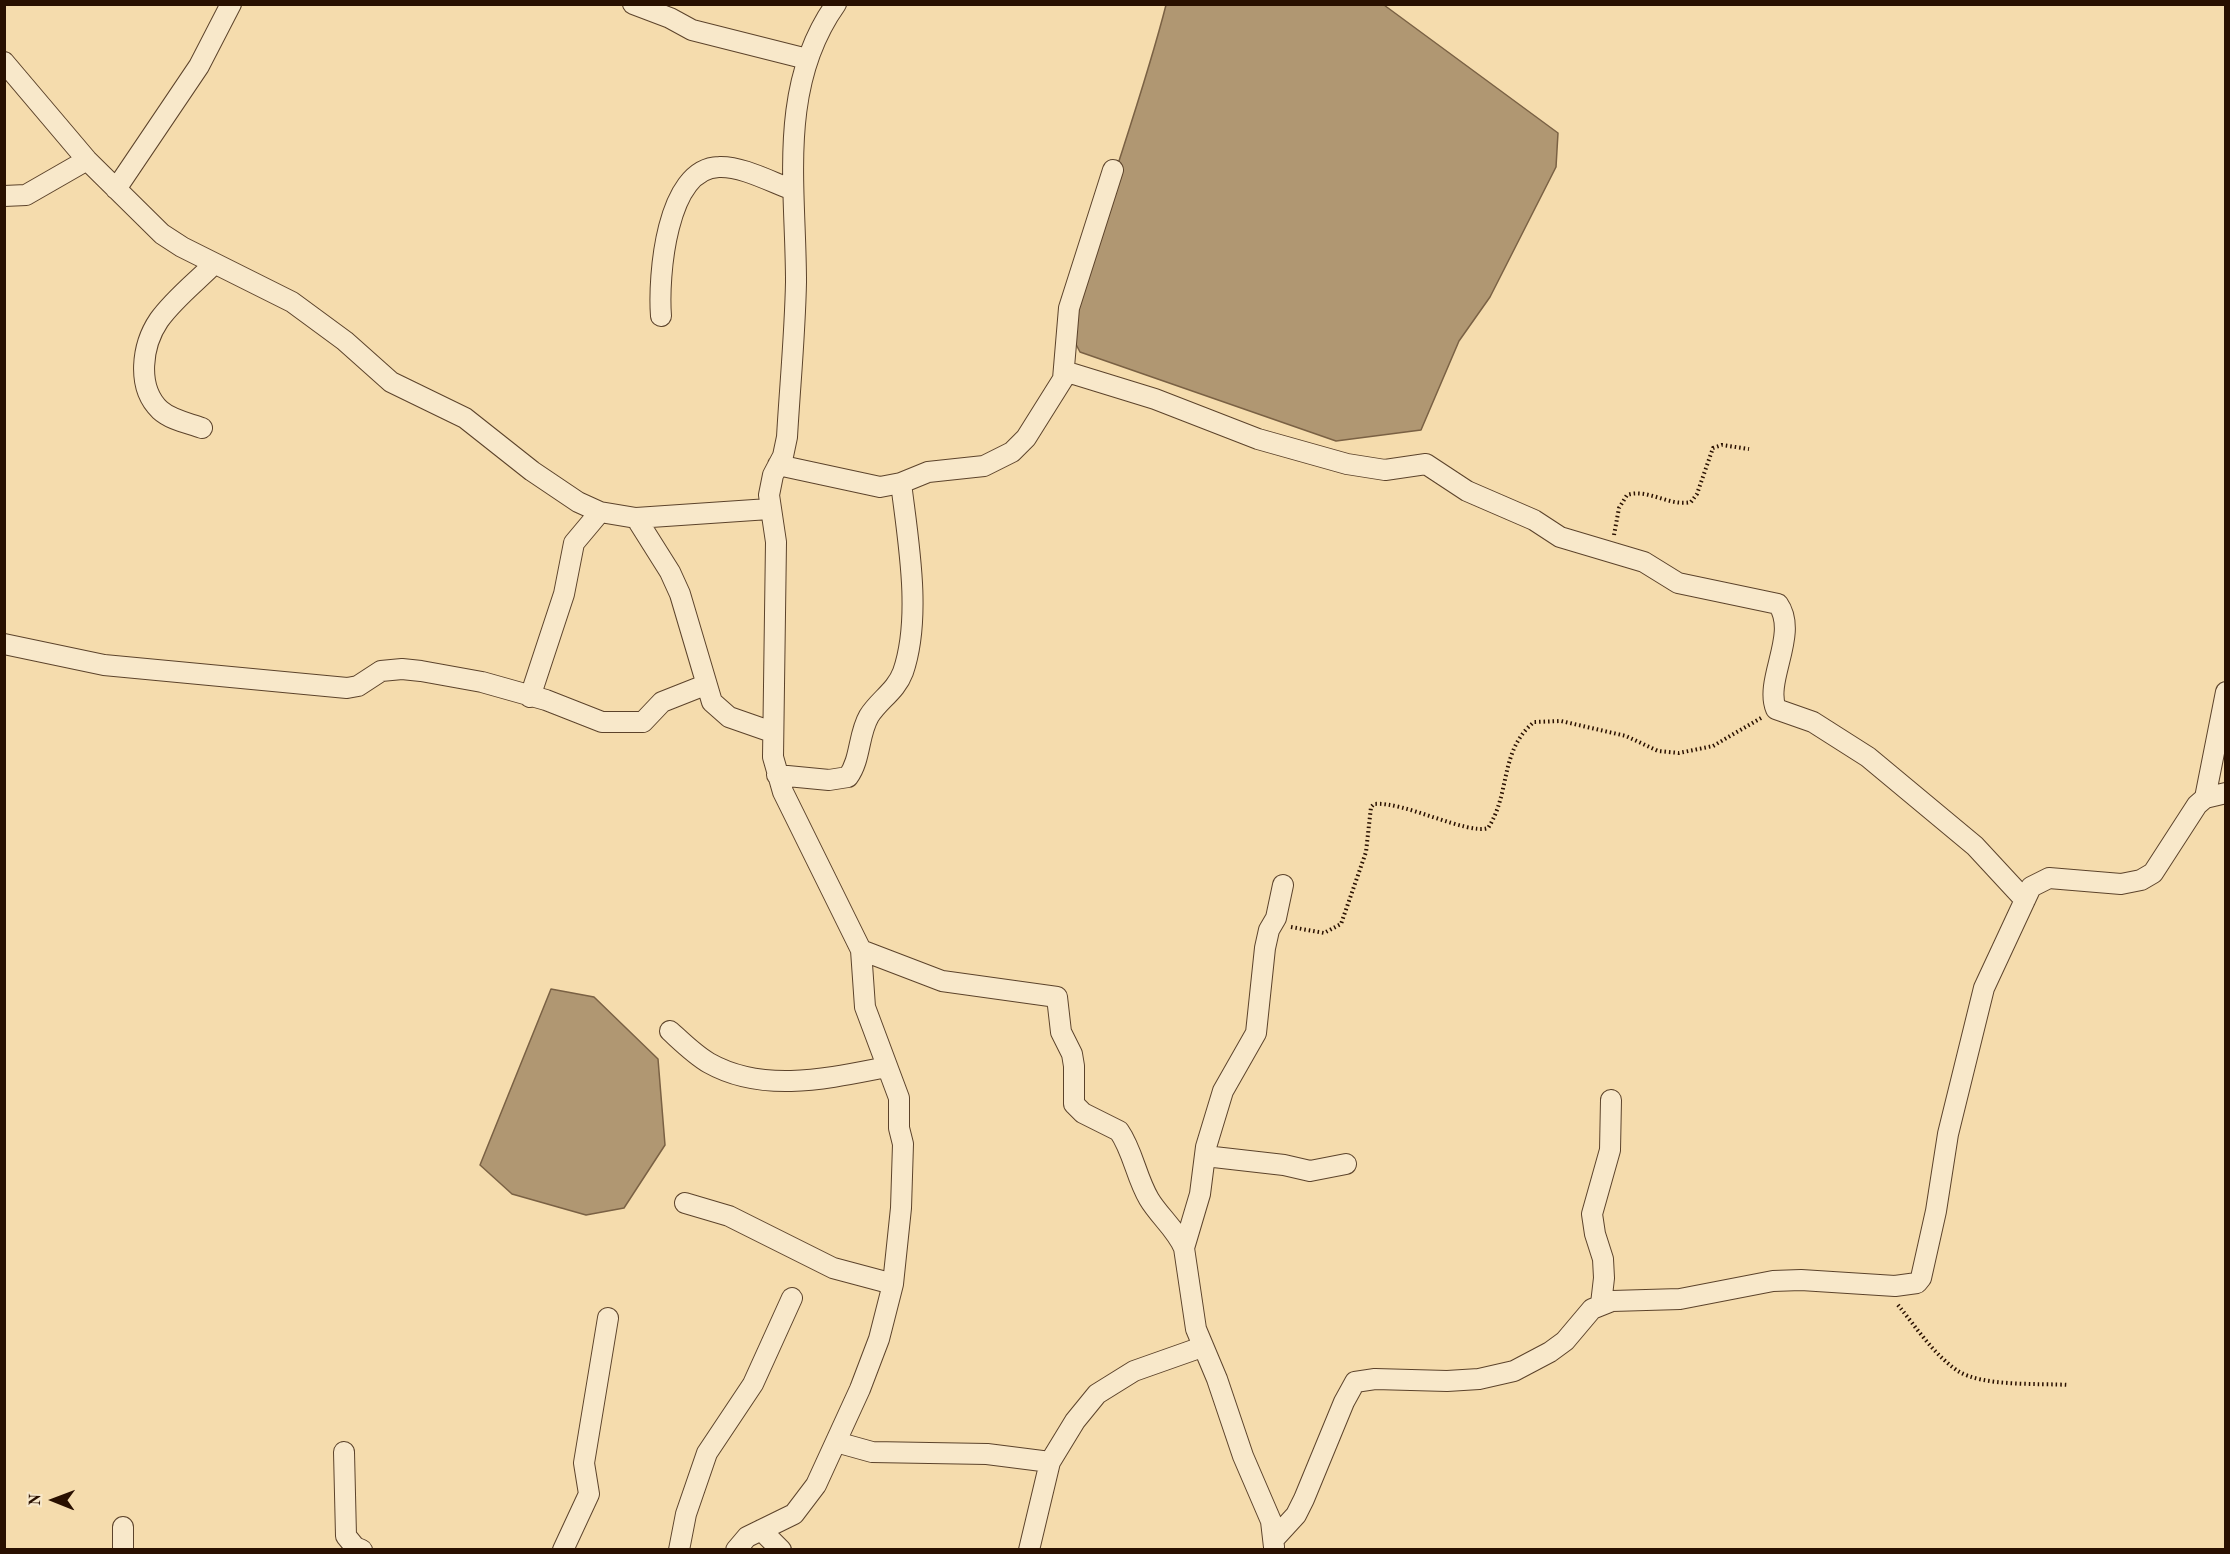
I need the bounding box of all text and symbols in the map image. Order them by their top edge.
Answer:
north arrow [24,1470,84,1530]
text: N [28,1493,44,1506]

